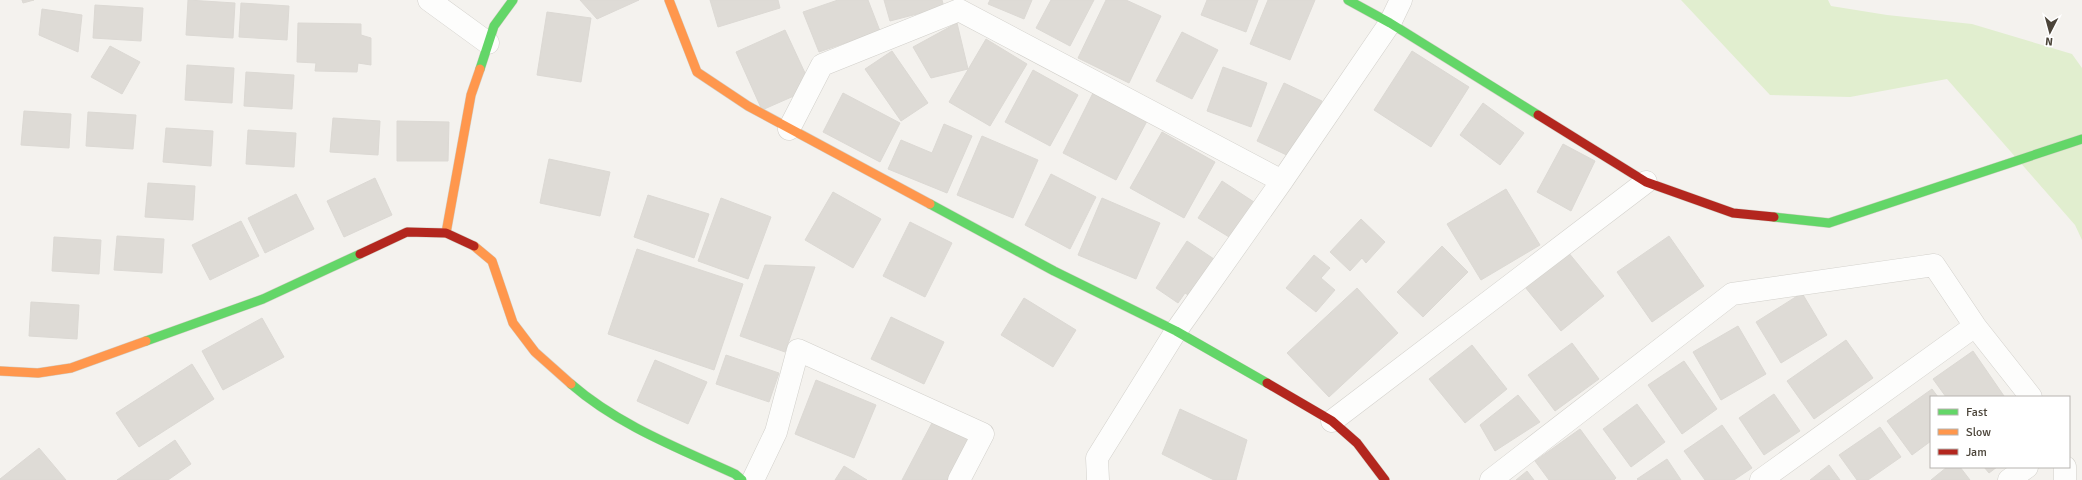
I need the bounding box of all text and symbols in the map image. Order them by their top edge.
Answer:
north arrow [2030,12,2070,52]
text: N [2045,35,2053,48]
legend [1930,396,2070,468]
text: Fast [1966,405,1987,420]
text: Slow [1966,425,1991,440]
text: Jam [1966,445,1987,460]

